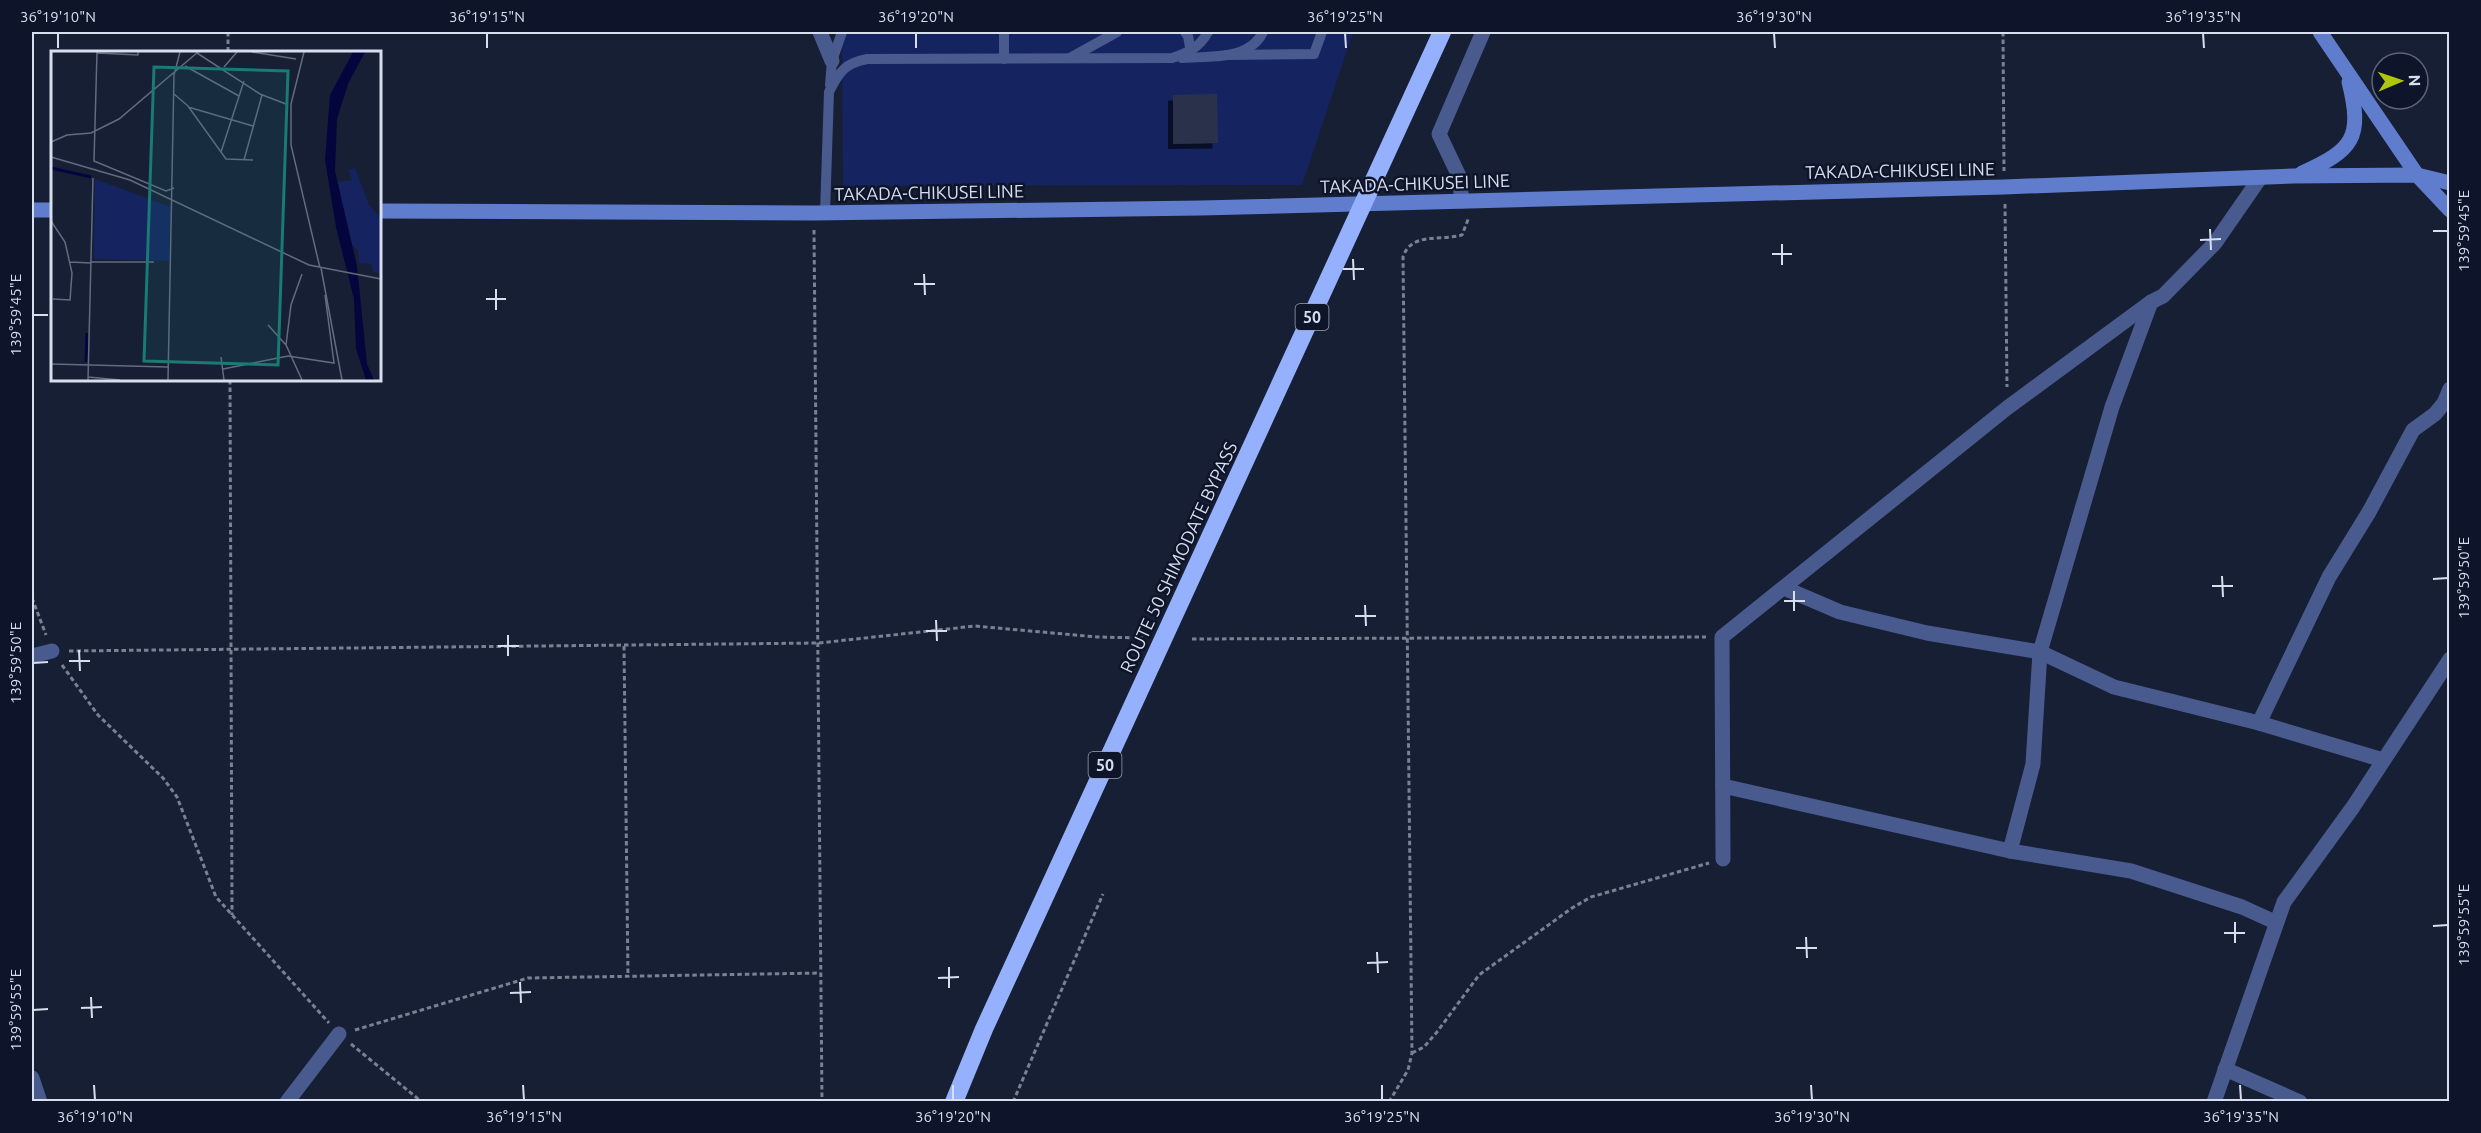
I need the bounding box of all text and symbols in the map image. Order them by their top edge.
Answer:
text: 36°19'10"N [20,8,96,25]
text: 36°19'15"N [449,8,525,25]
text: 36°19'20"N [878,8,954,25]
text: 36°19'25"N [1307,8,1383,25]
text: 36°19'30"N [1736,8,1812,25]
text: 36°19'35"N [2165,8,2241,25]
inset map [51,51,381,381]
north arrow [2370,51,2430,111]
text: N [2406,74,2424,87]
street label: TAKADA-CHIKUSEI LINE [1805,158,1995,182]
street label: TAKADA-CHIKUSEI LINE [1320,170,1510,196]
street label: TAKADA-CHIKUSEI LINE [834,180,1024,204]
text: 139°59'45"E [2455,190,2472,272]
text: 139°59'45"E [7,274,24,356]
road number: 50 [1296,304,1328,330]
street label: ROUTE 50 SHIMODATE BYPASS [1116,438,1240,676]
text: 139°59'50"E [2455,537,2472,619]
text: 139°59'50"E [7,622,24,704]
road number: 50 [1088,752,1122,778]
text: 139°59'55"E [2455,884,2472,966]
text: 139°59'55"E [7,969,24,1051]
text: 36°19'10"N [57,1108,133,1125]
text: 36°19'15"N [486,1108,562,1125]
text: 36°19'20"N [915,1108,991,1125]
text: 36°19'25"N [1344,1108,1420,1125]
text: 36°19'30"N [1774,1108,1850,1125]
text: 36°19'35"N [2203,1108,2279,1125]

